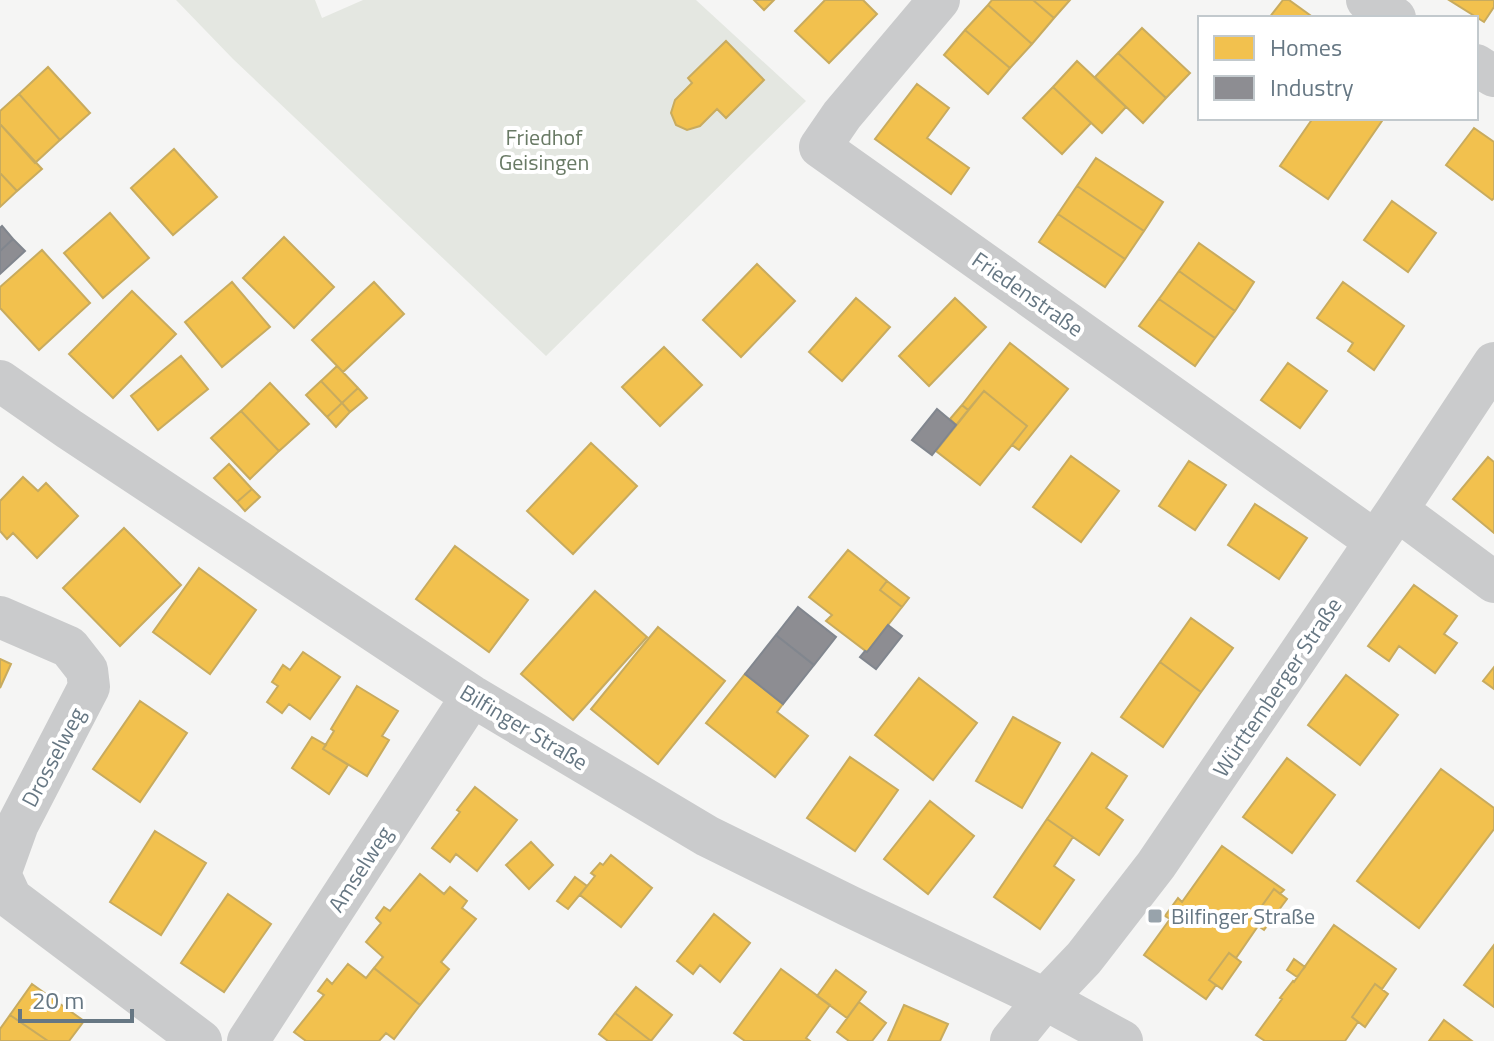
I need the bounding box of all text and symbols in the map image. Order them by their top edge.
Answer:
legend [1198,16,1478,120]
text: Homes [1270,29,1342,65]
text: Industry [1270,69,1354,105]
park label: Friedhof Geisingen [499,120,589,179]
street label: Friedenstraße [965,243,1091,345]
street label: Württemberger Straße [1204,590,1350,784]
street label: Bilfinger Straße [454,675,594,779]
street label: Drosselweg [12,701,94,813]
street label: Amselweg [319,819,401,919]
place label: Bilfinger Straße [1171,899,1315,933]
marker: Bilfinger Straße [1146,907,1164,925]
scale bar [20,973,132,1023]
text: 20 m [32,982,84,1018]

